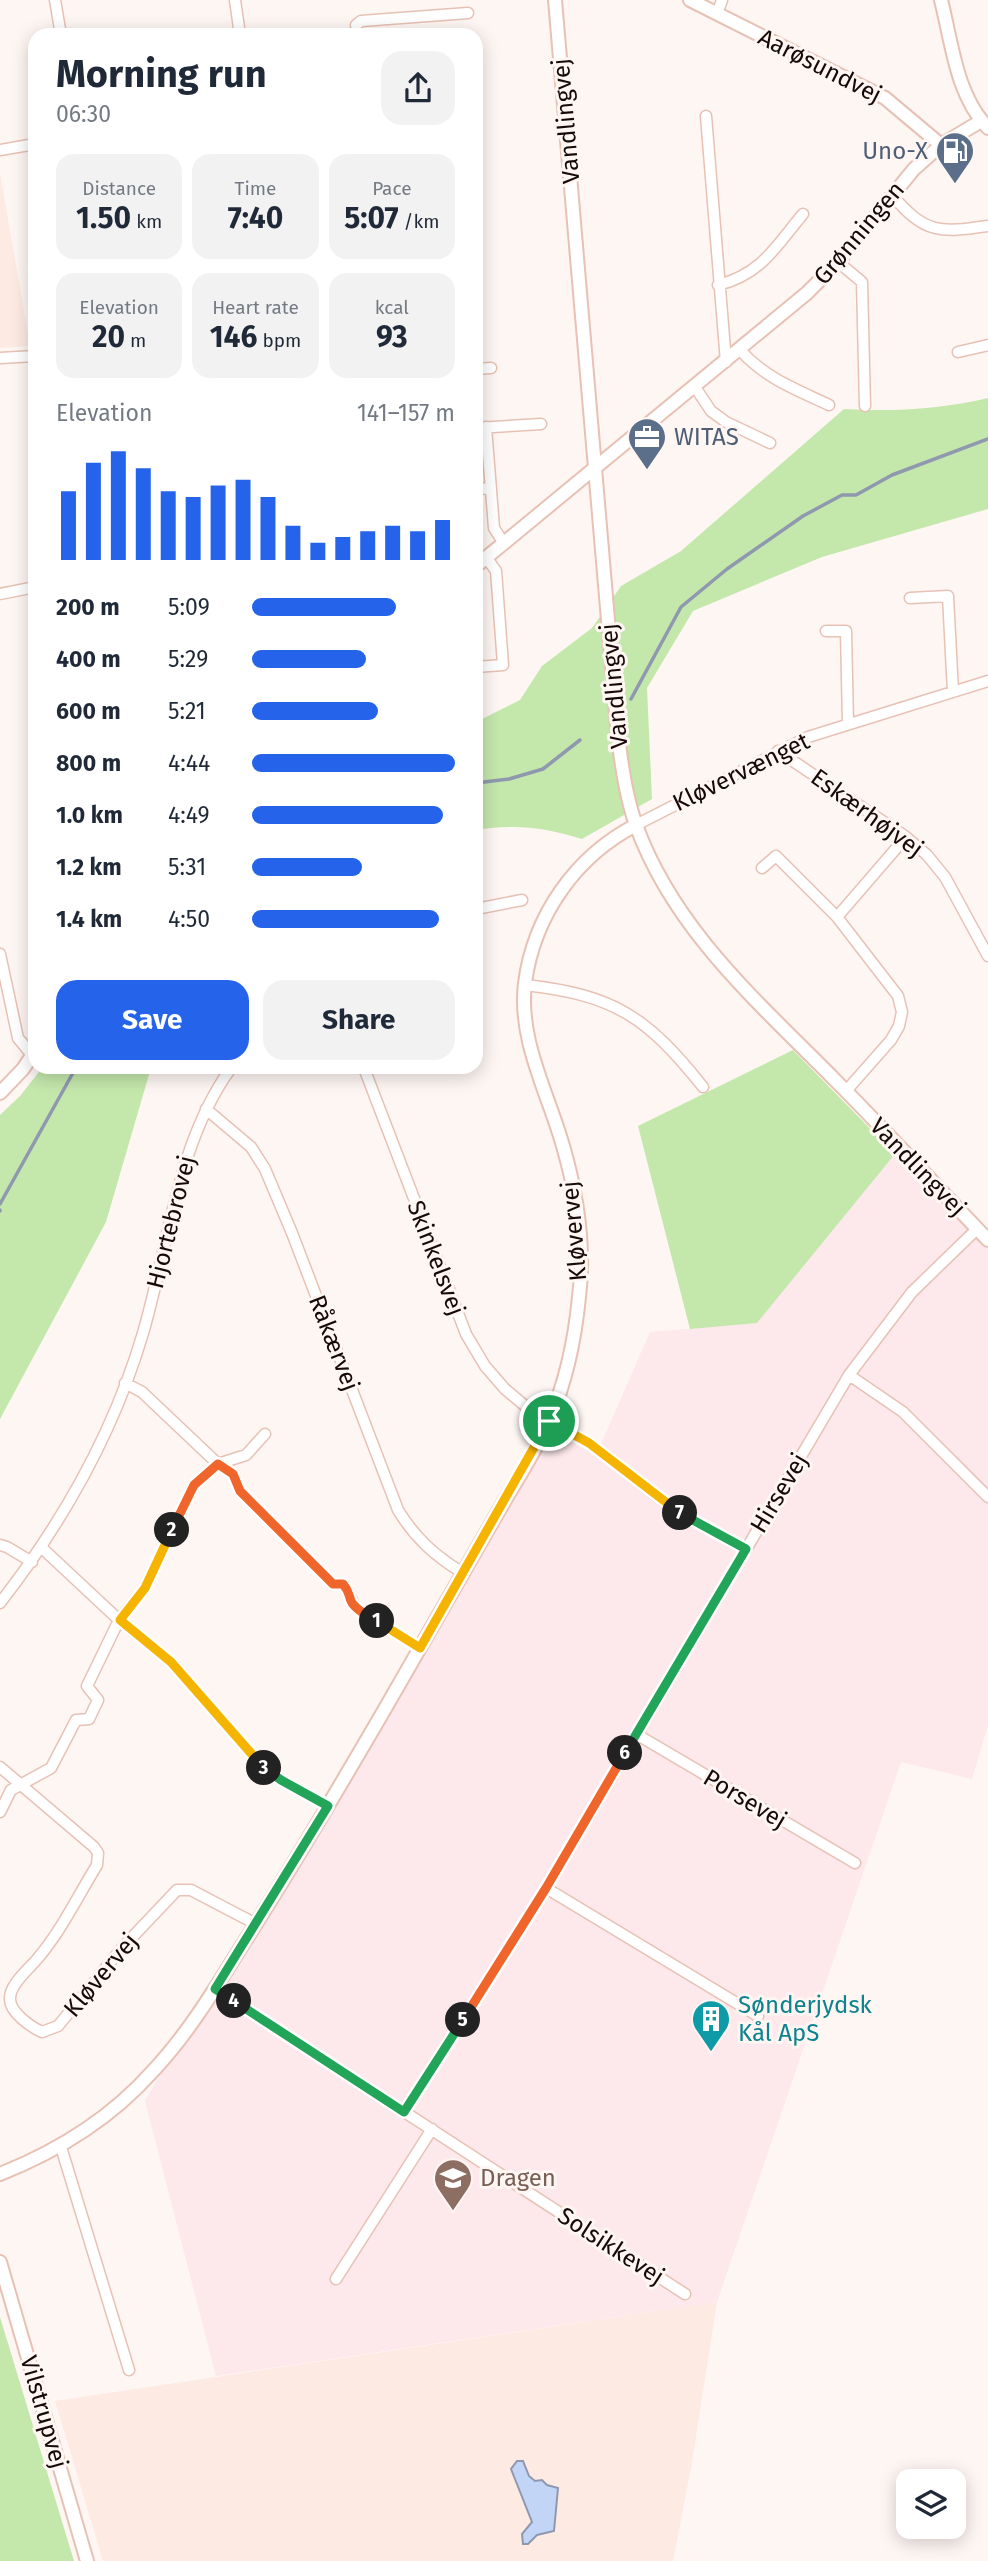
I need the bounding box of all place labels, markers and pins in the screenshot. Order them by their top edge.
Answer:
fuel station icon: Uno-X [934,130,976,185]
place label: Uno-X [862,137,928,165]
office icon: WITAS [626,416,668,471]
place label: WITAS [674,423,739,451]
pin [519,1391,579,1451]
pin: 7 [662,1496,698,1530]
pin: 2 [154,1512,190,1548]
pin: 1 [360,1604,394,1638]
pin: 6 [608,1736,642,1770]
pin: 3 [246,1750,282,1786]
pin: 4 [216,1983,252,2018]
place label: Sønderjydsk Kål ApS [738,1991,873,2047]
building icon: Sønderjydsk Kål ApS [690,1998,732,2053]
pin: 5 [446,2002,480,2038]
school or university icon: Dragen [432,2157,474,2212]
place label: Dragen [480,2164,556,2192]

